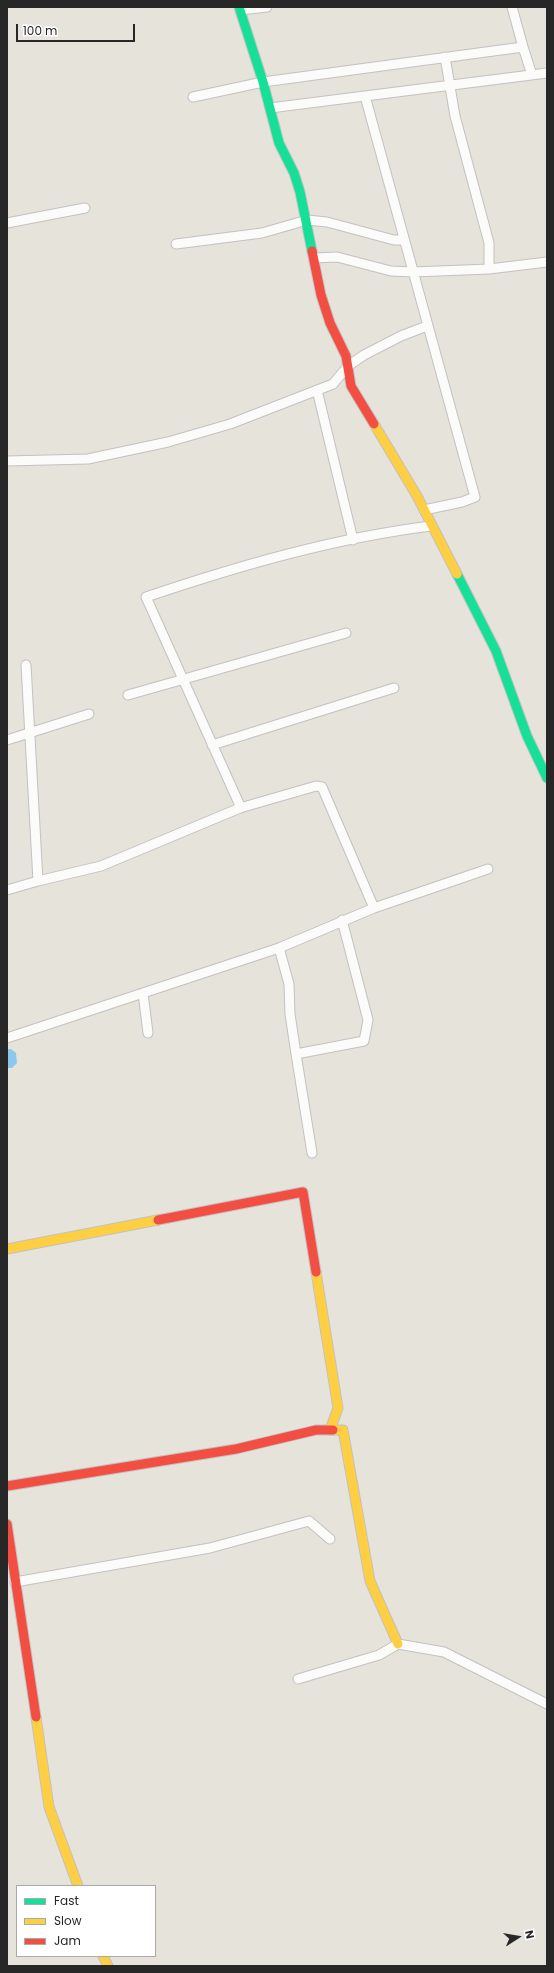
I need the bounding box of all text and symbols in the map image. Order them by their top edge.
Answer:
scale bar [18,16,137,42]
text: 100 m [23,22,57,39]
legend [16,1885,156,1957]
text: Fast [54,1892,79,1909]
text: Slow [54,1912,82,1929]
north arrow [498,1917,538,1957]
text: N [521,1929,538,1940]
text: Jam [54,1932,81,1949]

